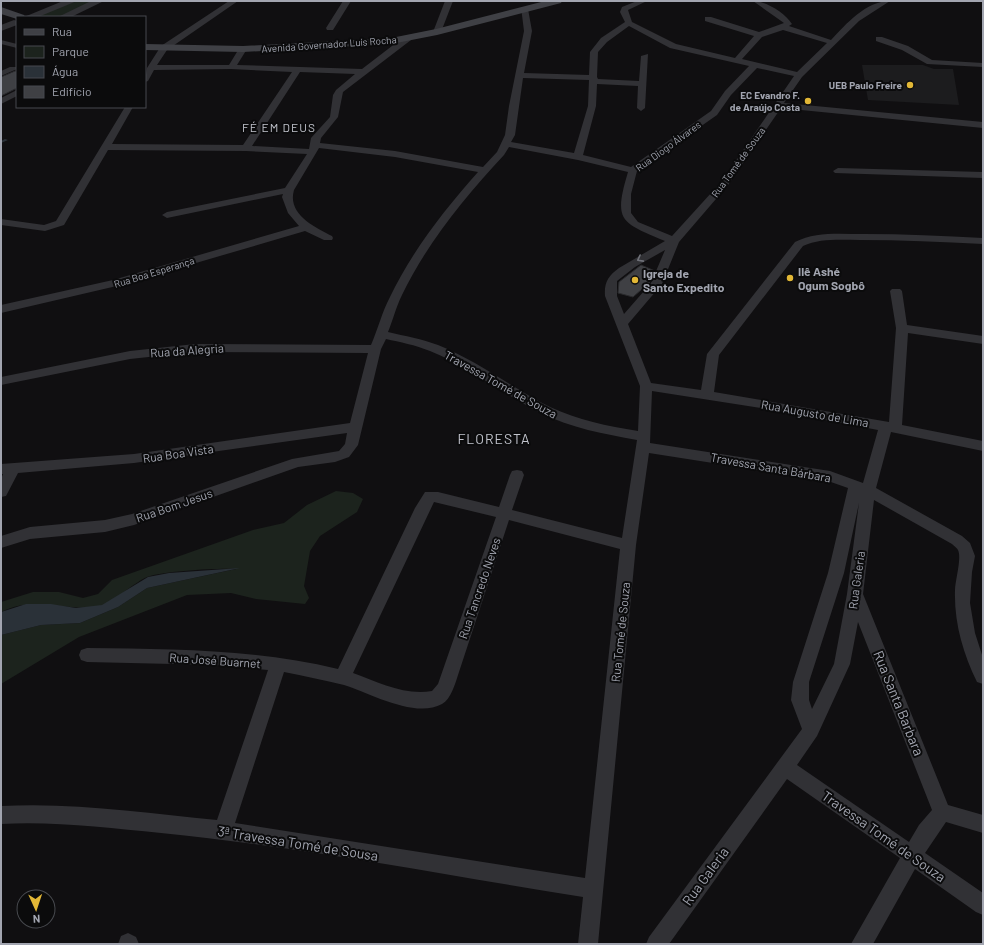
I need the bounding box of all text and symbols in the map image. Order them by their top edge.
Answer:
legend [16,16,146,108]
text: Rua [52,24,72,38]
street label: Avenida Governador Luís Rocha [261,33,397,55]
text: Parque [52,44,89,58]
text: Água [52,64,78,78]
place label: UEB Paulo Freire [829,79,903,91]
marker: UEB Paulo Freire [905,80,915,90]
text: Edifício [52,84,92,98]
place label: EC Evandro F. de Araújo Costa [730,89,800,113]
marker: EC Evandro F. de Araújo Costa [803,96,813,106]
street label: Rua Diogo Álvares [633,118,703,174]
district label: FÉ EM DEUS [242,120,316,134]
street label: Rua Tomé de Souza [709,125,767,199]
street label: Rua Boa Esperança [112,254,196,290]
one-way arrow [637,255,644,262]
place label: Ilê Ashé Ogum Sogbô [798,264,865,292]
place label: Igreja de Santo Expedito [643,266,725,294]
marker: Ilê Ashé Ogum Sogbô [785,273,795,283]
marker: Igreja de Santo Expedito [630,275,640,285]
street label: Rua da Alegria [150,340,224,360]
street label: Travessa Tomé de Souza [442,347,560,421]
street label: Rua Augusto de Lima [760,397,870,429]
district label: FLORESTA [457,430,531,447]
street label: Rua Boa Vista [142,441,214,465]
street label: Travessa Santa Bárbara [710,450,832,484]
street label: Rua Bom Jesus [134,485,214,525]
street label: Rua Tancredo Neves [455,535,503,640]
street label: Rua Galeria [845,550,867,610]
street label: Rua Tomé de Souza [608,581,632,683]
street label: Rua Santa Barbara [870,648,928,758]
street label: Rua José Buarnet [169,650,261,670]
street label: Travessa Tomé de Souza [819,787,949,885]
street label: 3ª Travessa Tomé de Sousa [216,822,380,864]
street label: Rua Galeria [678,843,732,909]
north arrow [16,889,56,929]
text: N [33,913,41,926]

